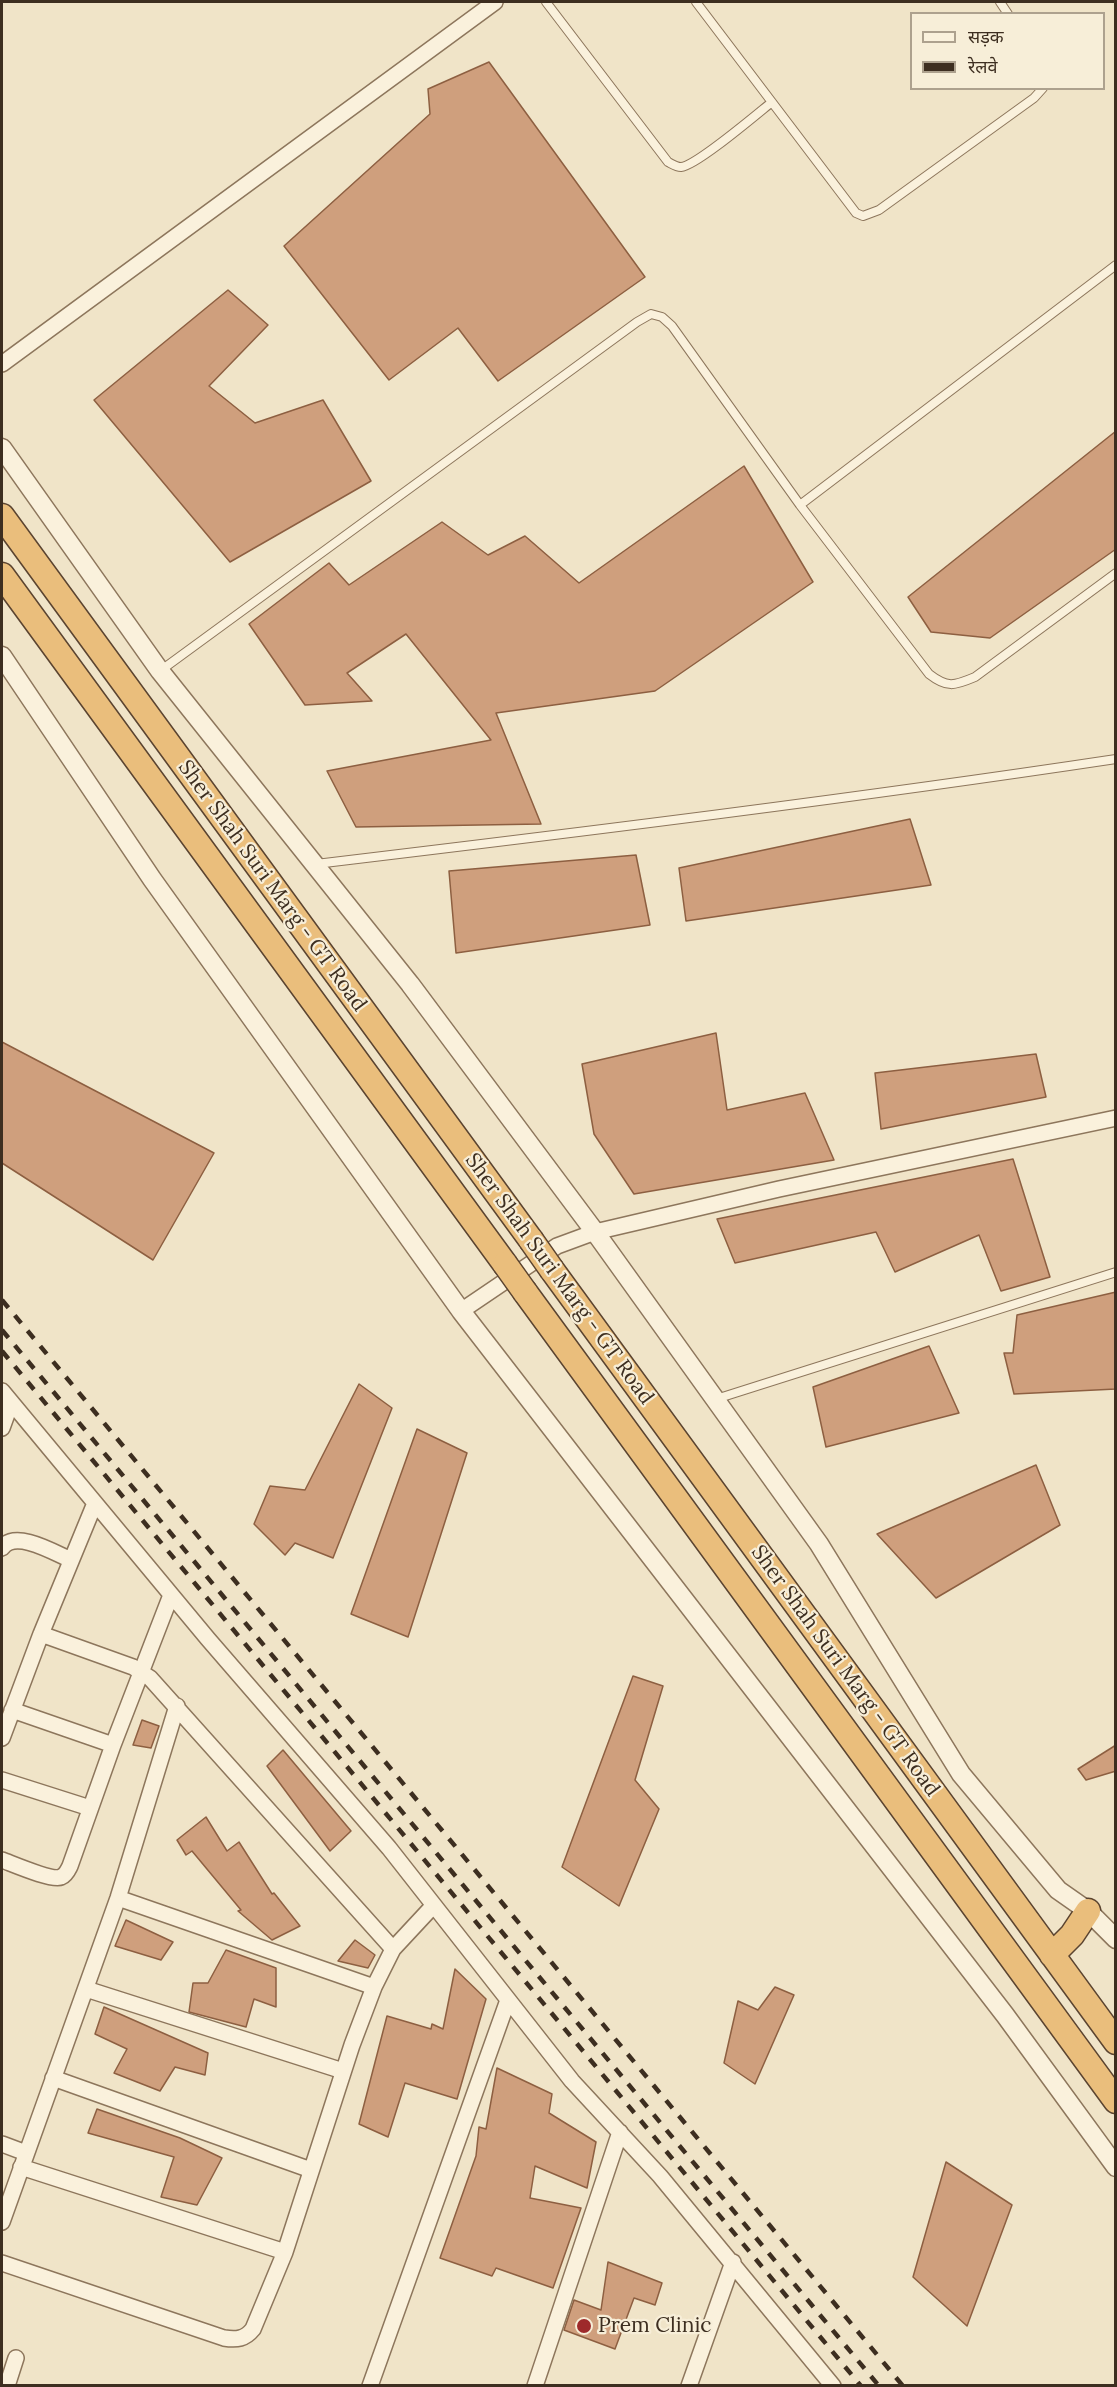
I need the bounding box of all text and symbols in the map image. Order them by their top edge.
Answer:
legend [910,12,1105,90]
text: सड़क [968,25,1004,48]
text: रेलवे [968,55,998,78]
street label: Sher Shah Suri Marg - GT Road [172,755,372,1017]
street label: Sher Shah Suri Marg - GT Road [459,1148,659,1410]
street label: Sher Shah Suri Marg - GT Road [745,1540,945,1802]
place label: Prem Clinic [598,2313,711,2339]
marker: Prem Clinic [575,2317,593,2335]

